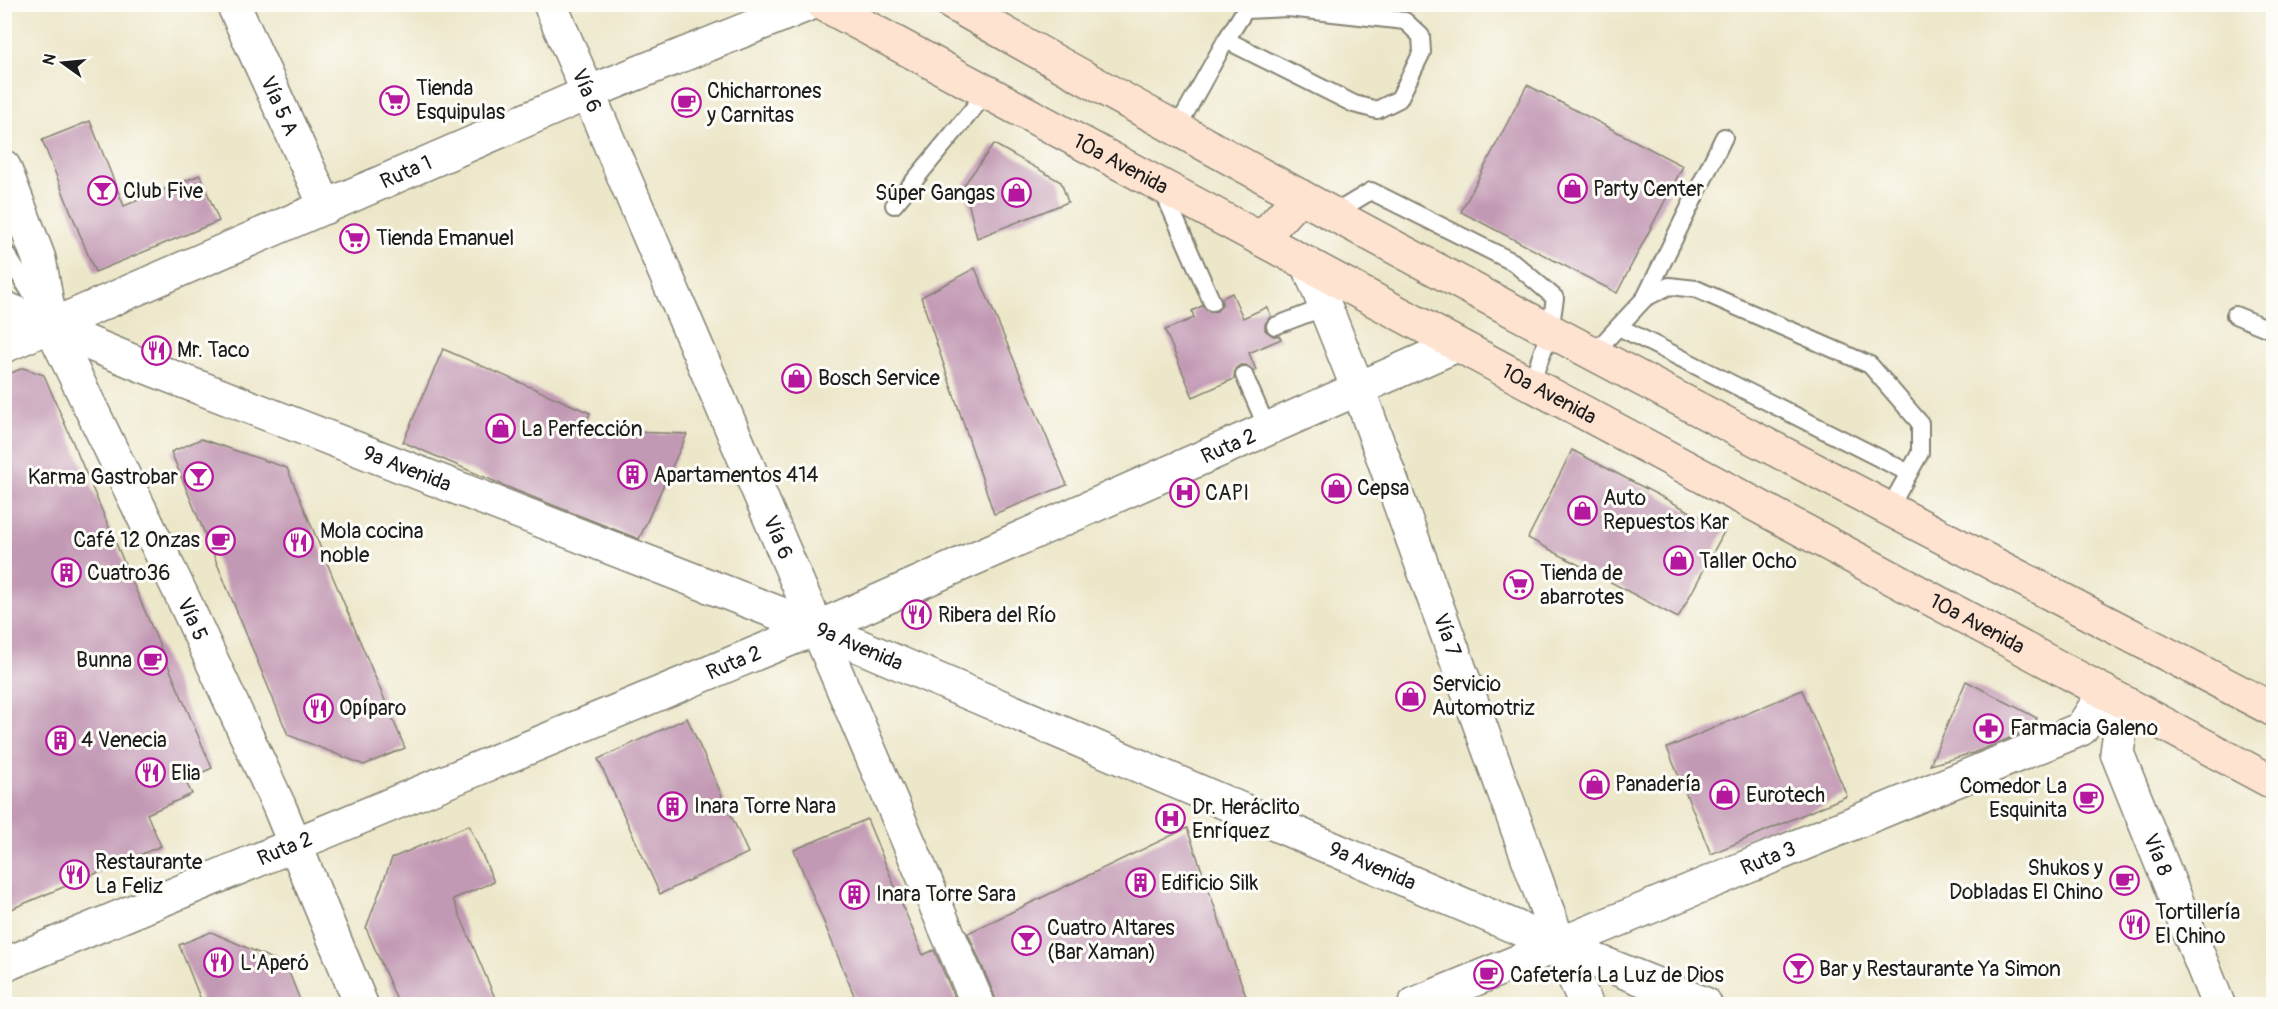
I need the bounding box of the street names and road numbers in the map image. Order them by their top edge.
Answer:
street label: Vía 6 [565,65,608,117]
street label: Vía 5 A [254,72,304,140]
street label: 10a Avenida [1068,128,1173,201]
street label: Ruta 1 [376,149,436,195]
street label: 10a Avenida [1496,358,1601,431]
street label: Ruta 2 [1197,423,1260,470]
street label: 9a Avenida [359,440,455,498]
street label: Vía 6 [756,511,799,563]
street label: 10a Avenida [1925,588,2029,661]
street label: Vía 5 [171,594,214,645]
street label: Vía 7 [1427,610,1467,660]
street label: 9a Avenida [811,616,907,677]
street label: Ruta 2 [702,640,766,686]
street label: Ruta 2 [253,826,317,872]
street label: Vía 8 [2137,830,2178,880]
street label: Ruta 3 [1737,835,1800,882]
street label: 9a Avenida [1324,836,1420,897]

